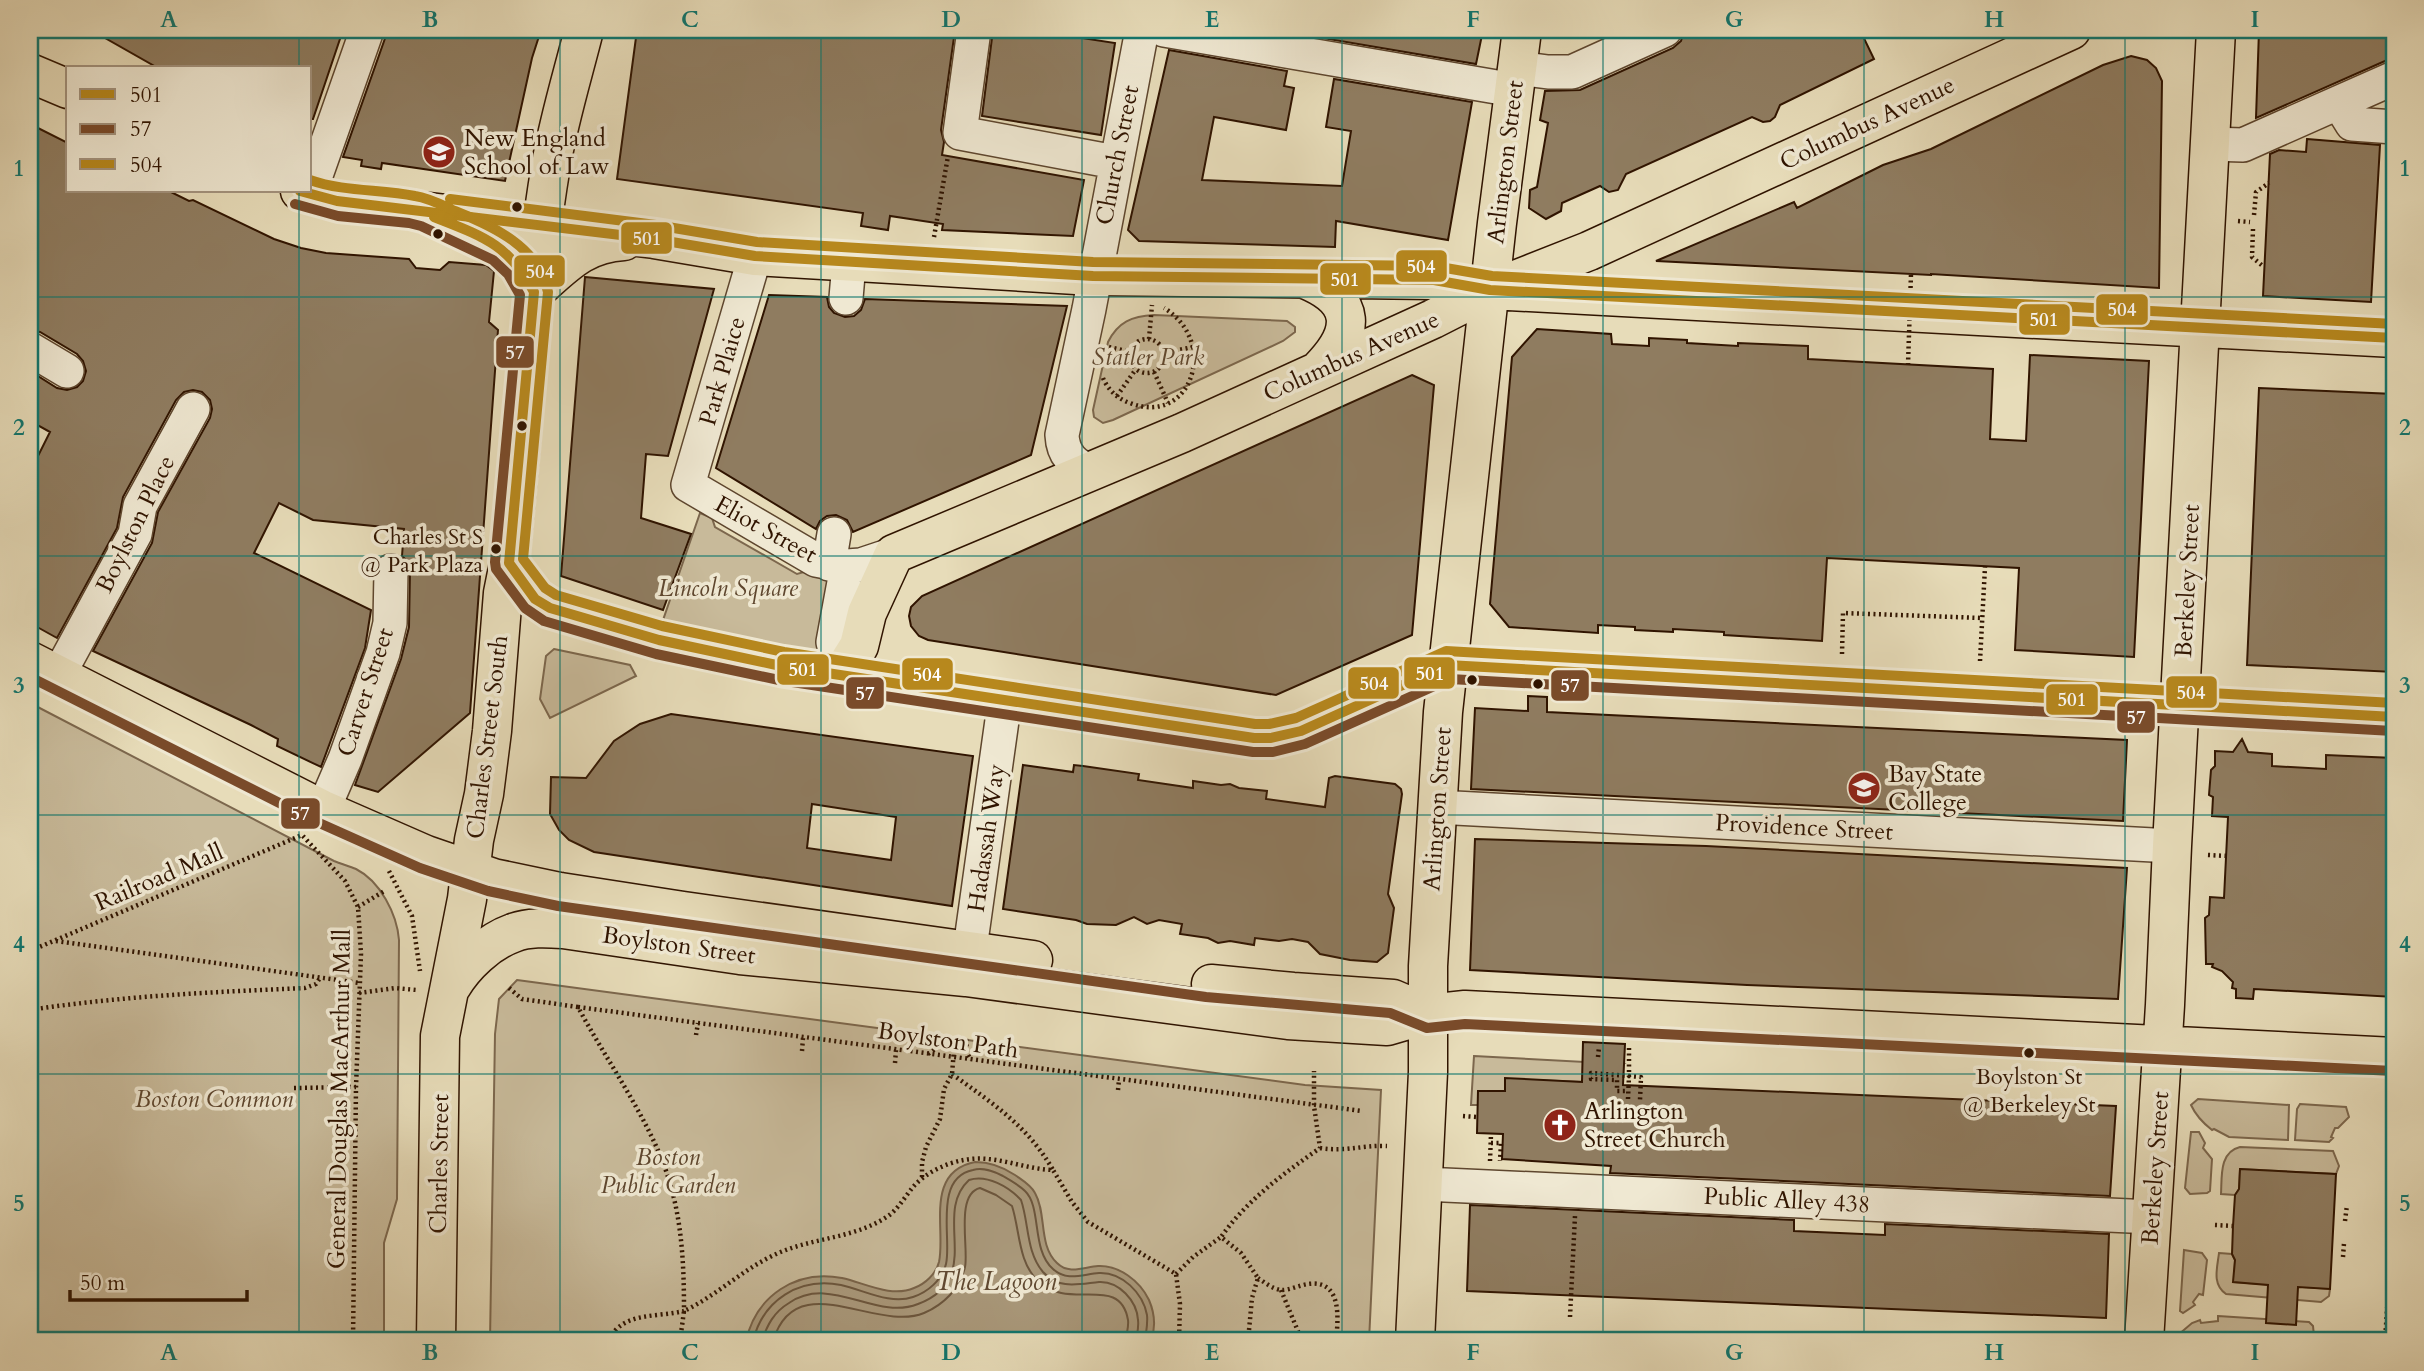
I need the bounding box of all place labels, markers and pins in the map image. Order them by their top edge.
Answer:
place label: New England School of Law [464,122,610,183]
school or university icon: New England School of Law [420,133,458,171]
unlabelled marker [510,200,524,214]
unlabelled marker [431,227,445,241]
unlabelled marker [515,419,529,433]
place label: Charles St S @ Park Plaza [360,522,483,580]
marker: Charles St S @ Park Plaza [489,542,503,556]
unlabelled marker [1465,673,1479,687]
unlabelled marker [1531,677,1545,691]
place label: Bay State College [1888,758,1982,819]
school or university icon: Bay State College [1845,769,1883,807]
marker: Boylston St @ Berkeley St [2022,1046,2036,1060]
place label: Boylston St @ Berkeley St [1962,1062,2096,1120]
place label: Arlington Street Church [1584,1095,1726,1156]
church icon: Arlington Street Church [1541,1106,1579,1144]

